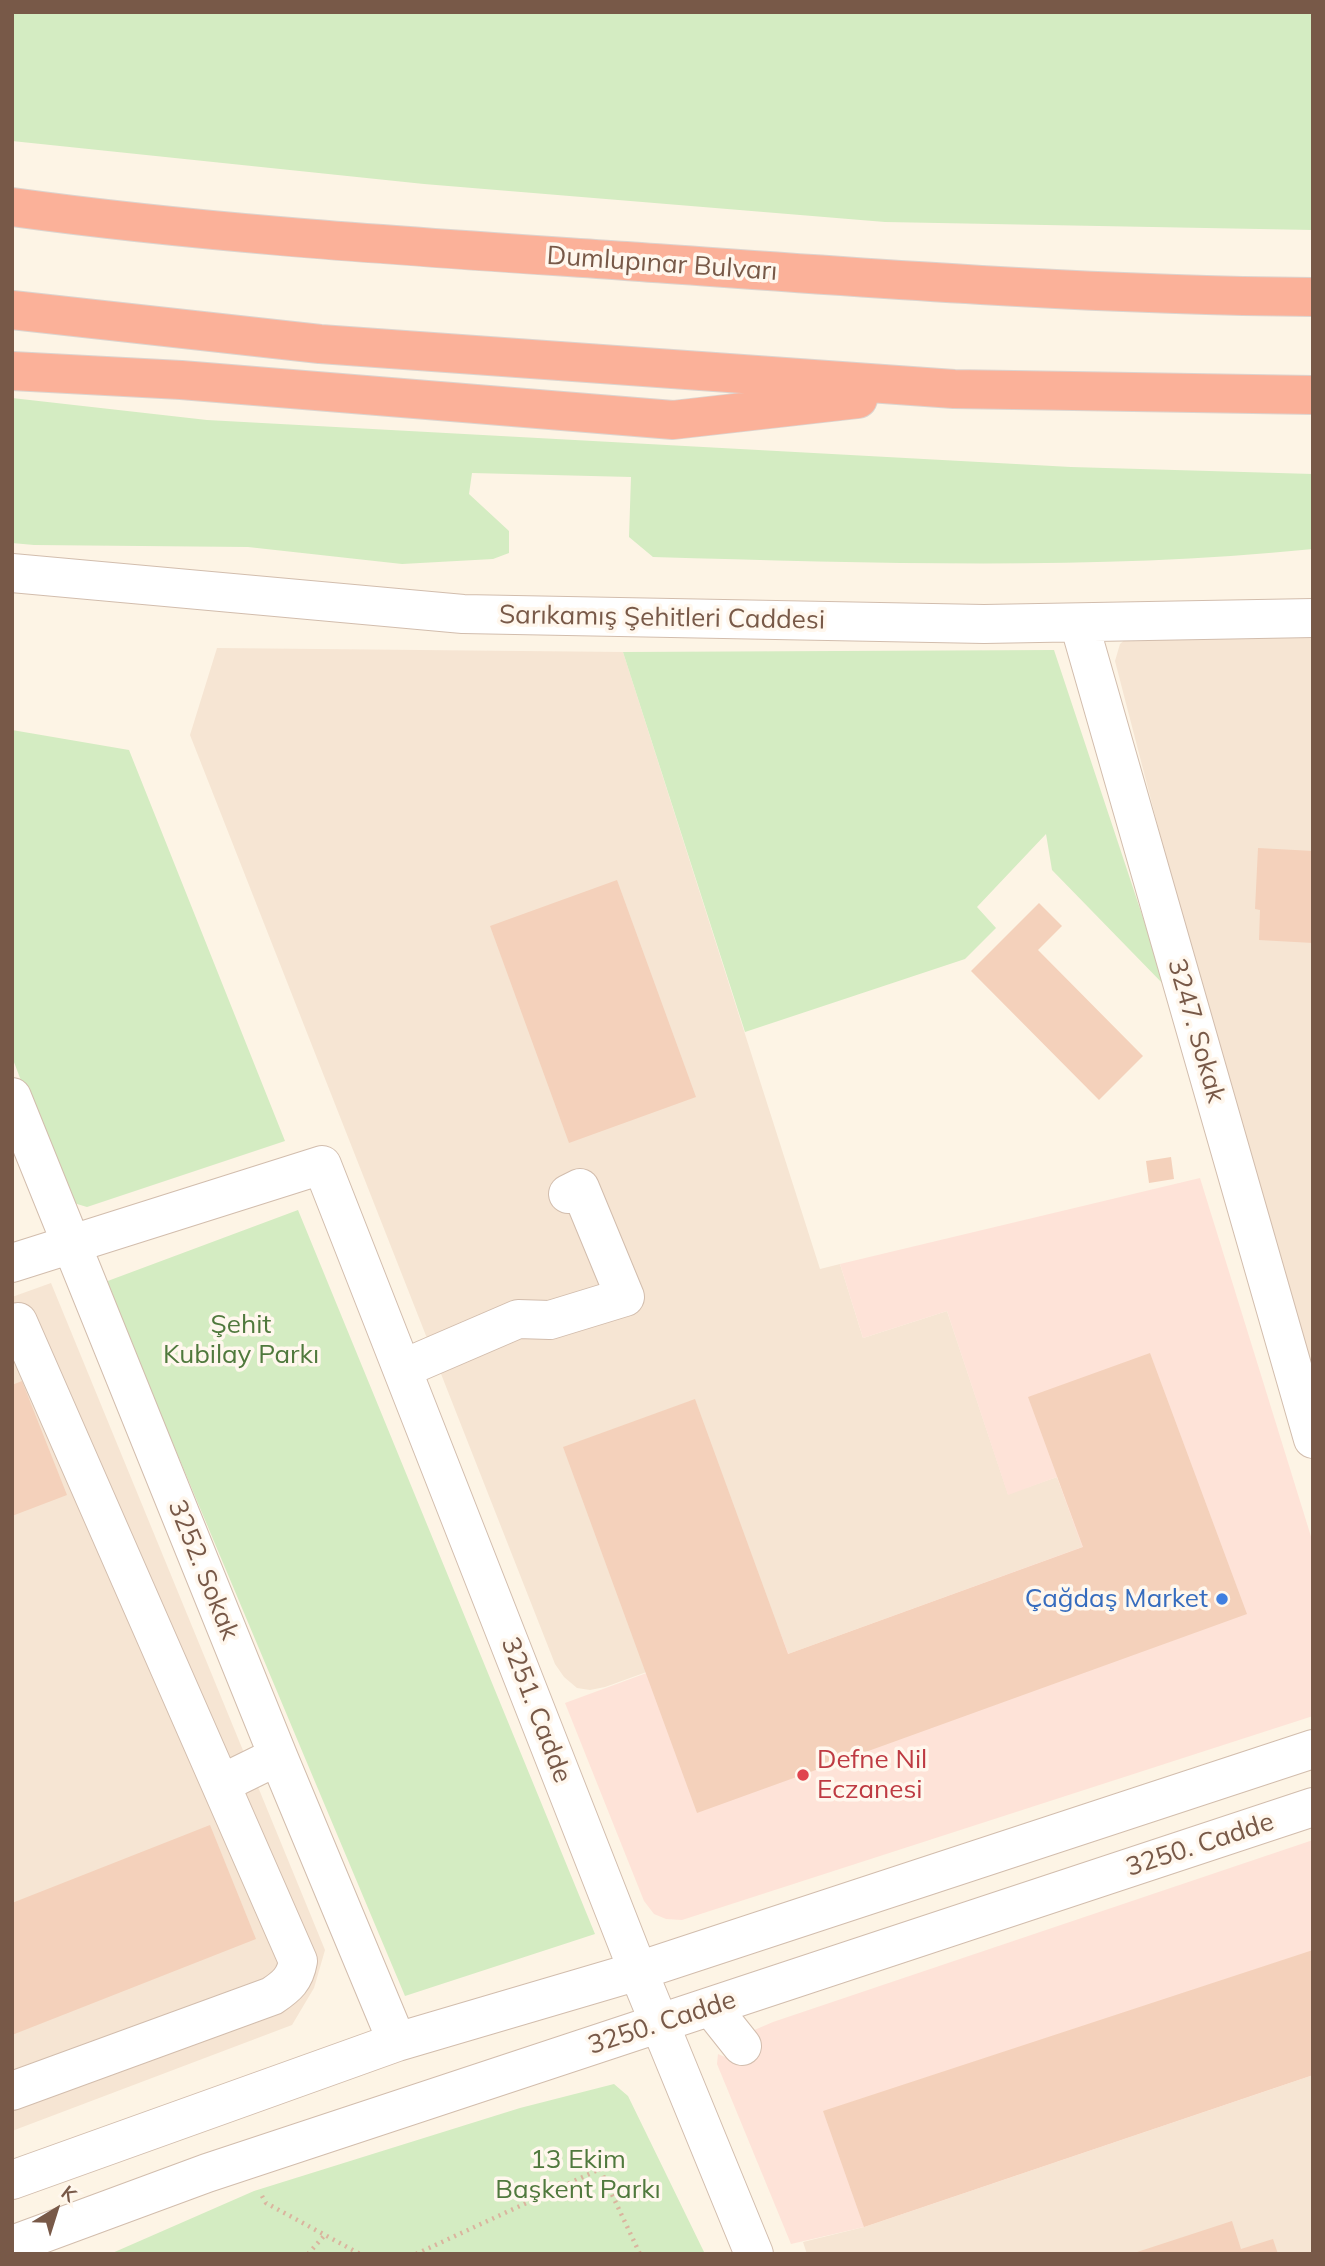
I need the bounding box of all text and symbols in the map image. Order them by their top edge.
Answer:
street label: Dumlupınar Bulvarı [546,240,778,288]
street label: Sarıkamış Şehitleri Caddesi [499,600,825,636]
street label: 3247. Sokak [1161,955,1231,1107]
park label: Şehit Kubilay Parkı [163,1309,319,1370]
street label: 3252. Sokak [161,1495,245,1645]
place label: Çağdaş Market [1025,1583,1208,1615]
marker: Çağdaş Market [1214,1591,1230,1607]
street label: 3251. Cadde [494,1633,578,1787]
place label: Defne Nil Eczanesi [817,1744,927,1806]
marker: Defne Nil Eczanesi [795,1767,811,1783]
street label: 3250. Cadde [1122,1806,1278,1884]
street label: 3250. Cadde [584,1984,740,2062]
park label: 13 Ekim Başkent Parkı [495,2144,661,2206]
north arrow [21,2175,91,2245]
text: K [57,2180,81,2207]

